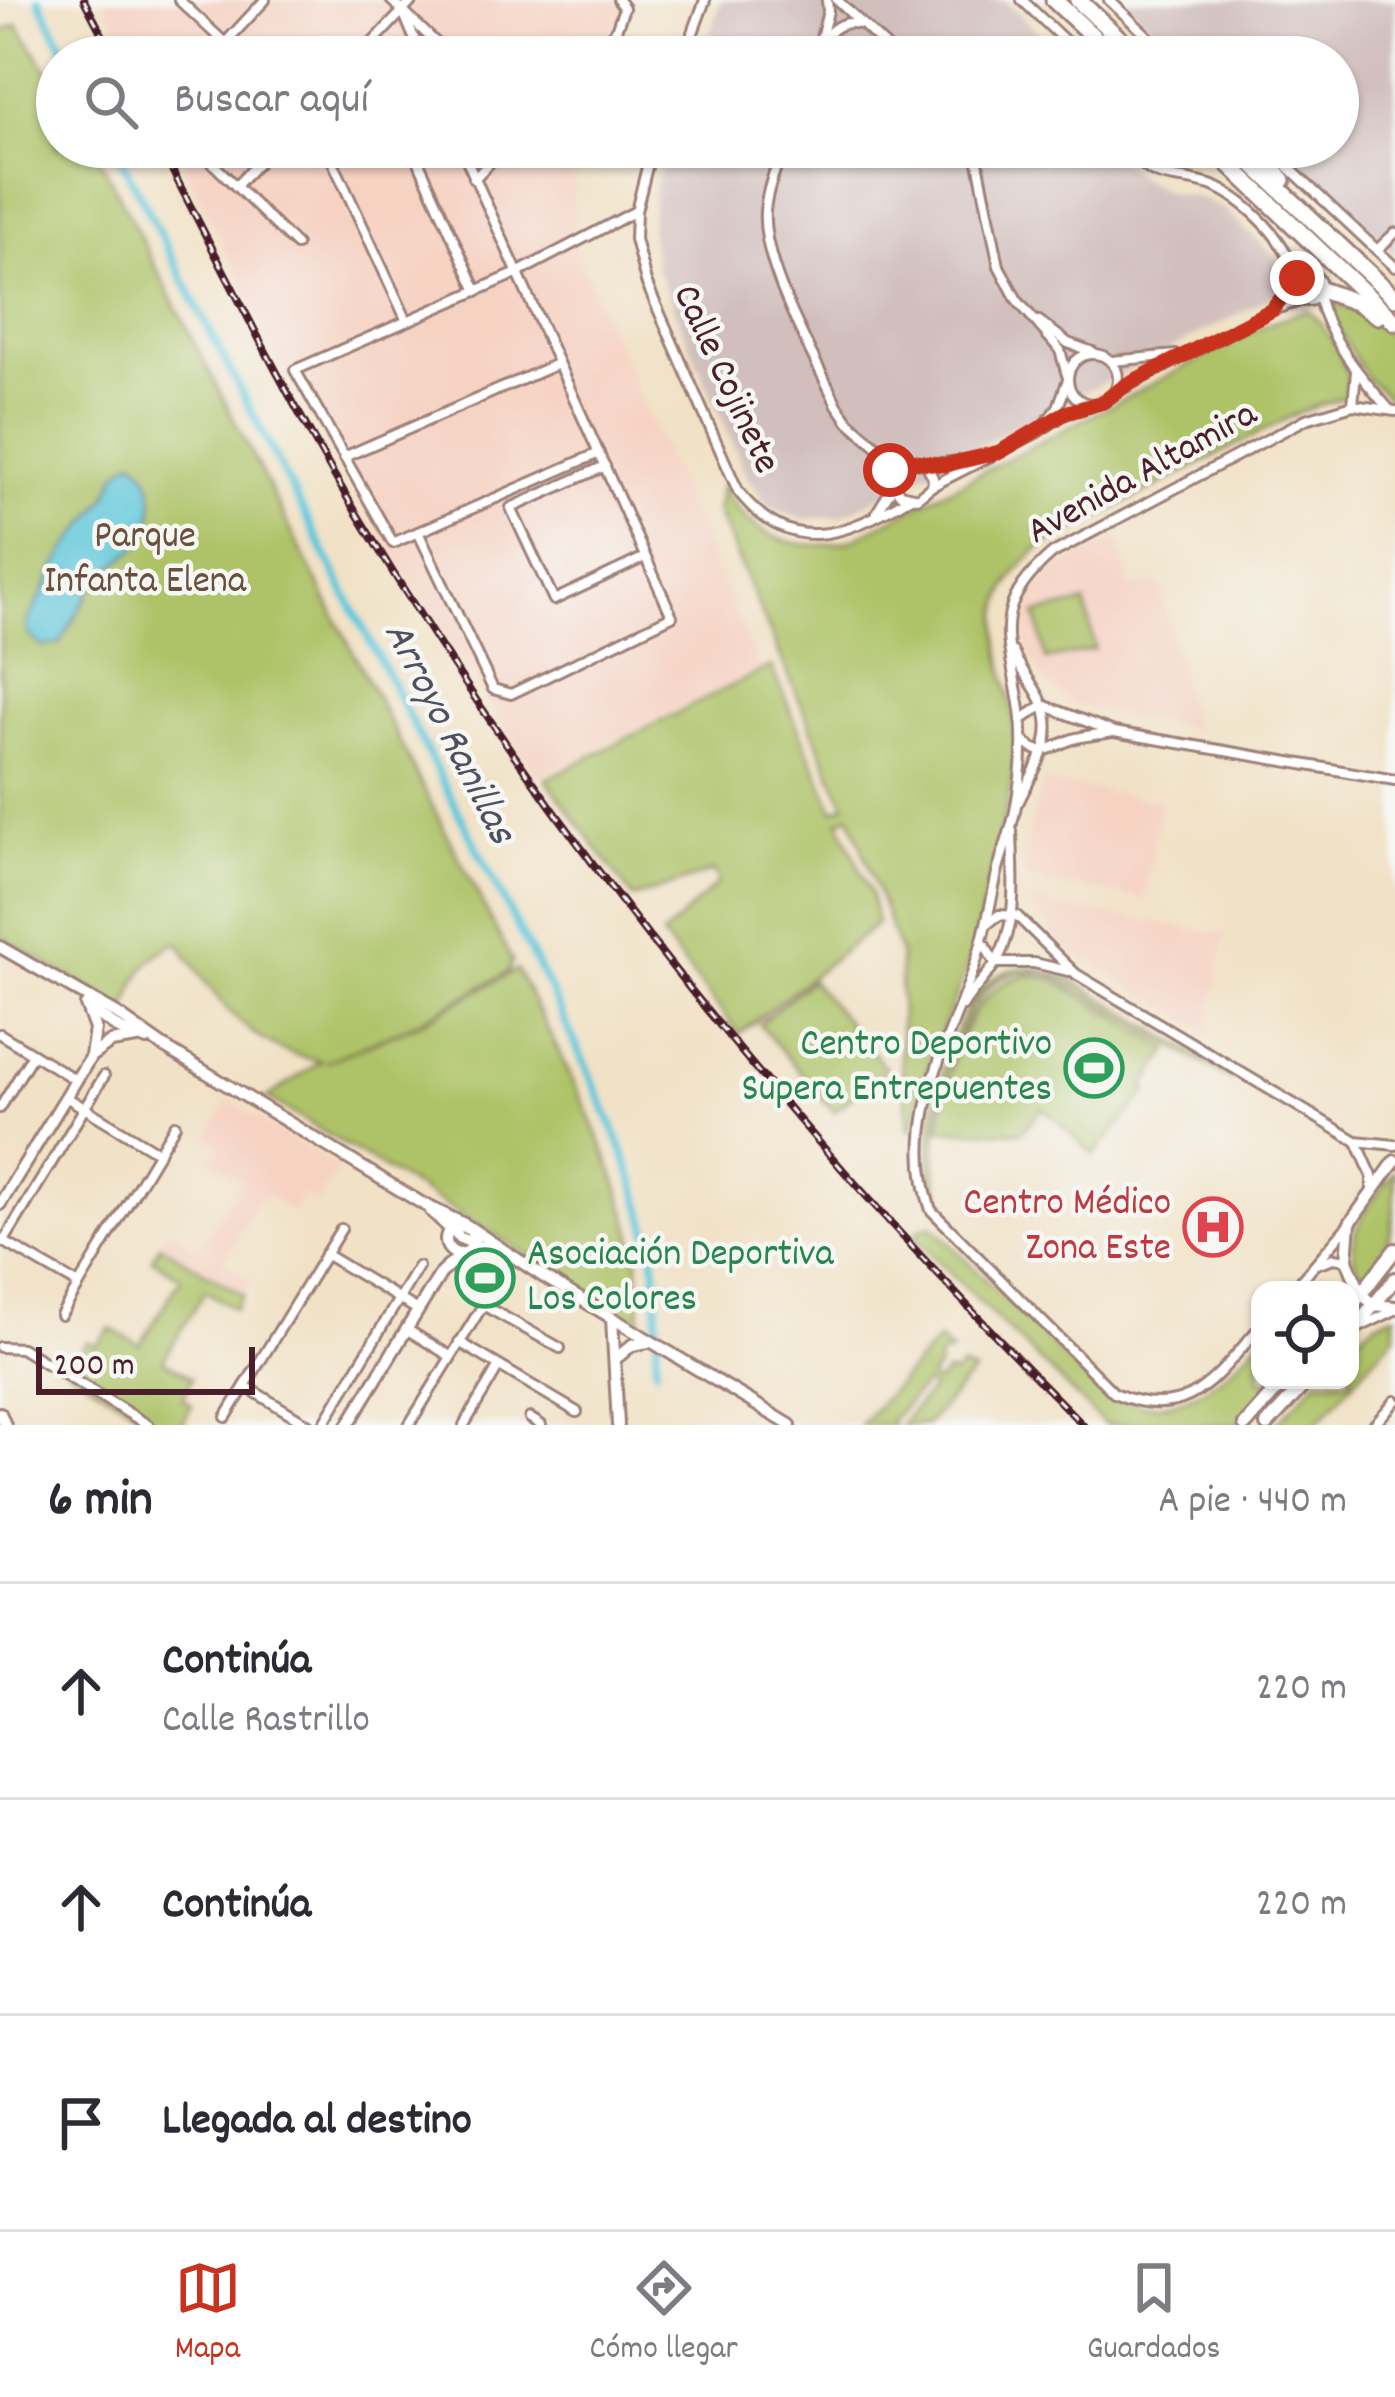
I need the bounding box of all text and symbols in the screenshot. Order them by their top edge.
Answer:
search box [36,36,1359,168]
icon: search [78,69,144,135]
text: Buscar aquí [174,70,369,134]
route end [1270,251,1324,305]
street label: Calle Cojinete [656,276,792,484]
street label: Avenida Altamira [1018,389,1269,561]
route start [863,443,917,497]
park label: Parque Infanta Elena [44,511,247,611]
water label: Arroyo Ranillas [365,612,529,857]
place label: Centro Deportivo Supera Entrepuentes [741,1019,1052,1119]
sports icon: Centro Deportivo Supera Entrepuentes [1063,1037,1125,1099]
place label: Centro Médico Zona Este [963,1178,1171,1278]
hospital icon: Centro Médico Zona Este [1182,1196,1244,1258]
place label: Asociación Deportiva Los Colores [527,1229,834,1329]
sports icon: Asociación Deportiva Los Colores [454,1247,516,1309]
map controls [1251,1281,1359,1389]
button: locate [1251,1281,1359,1389]
scale bar [36,1341,255,1394]
text: 200 m [54,1344,135,1391]
text: 6 min [48,1467,153,1539]
text: A pie · 440 m [1158,1476,1347,1531]
text: Continúa [162,1631,311,1695]
icon: ahead [48,1658,114,1724]
text: 220 m [1256,1663,1347,1718]
text: Calle Rastrillo [162,1695,370,1750]
icon: ahead [48,1874,114,1940]
text: Continúa [162,1875,311,1939]
text: 220 m [1256,1879,1347,1934]
icon: arrive [48,2090,114,2156]
text: Llegada al destino [162,2091,472,2155]
tab: Mapa [175,2255,241,2374]
tab: Cómo llegar [590,2255,738,2374]
tab: Guardados [1087,2255,1220,2374]

